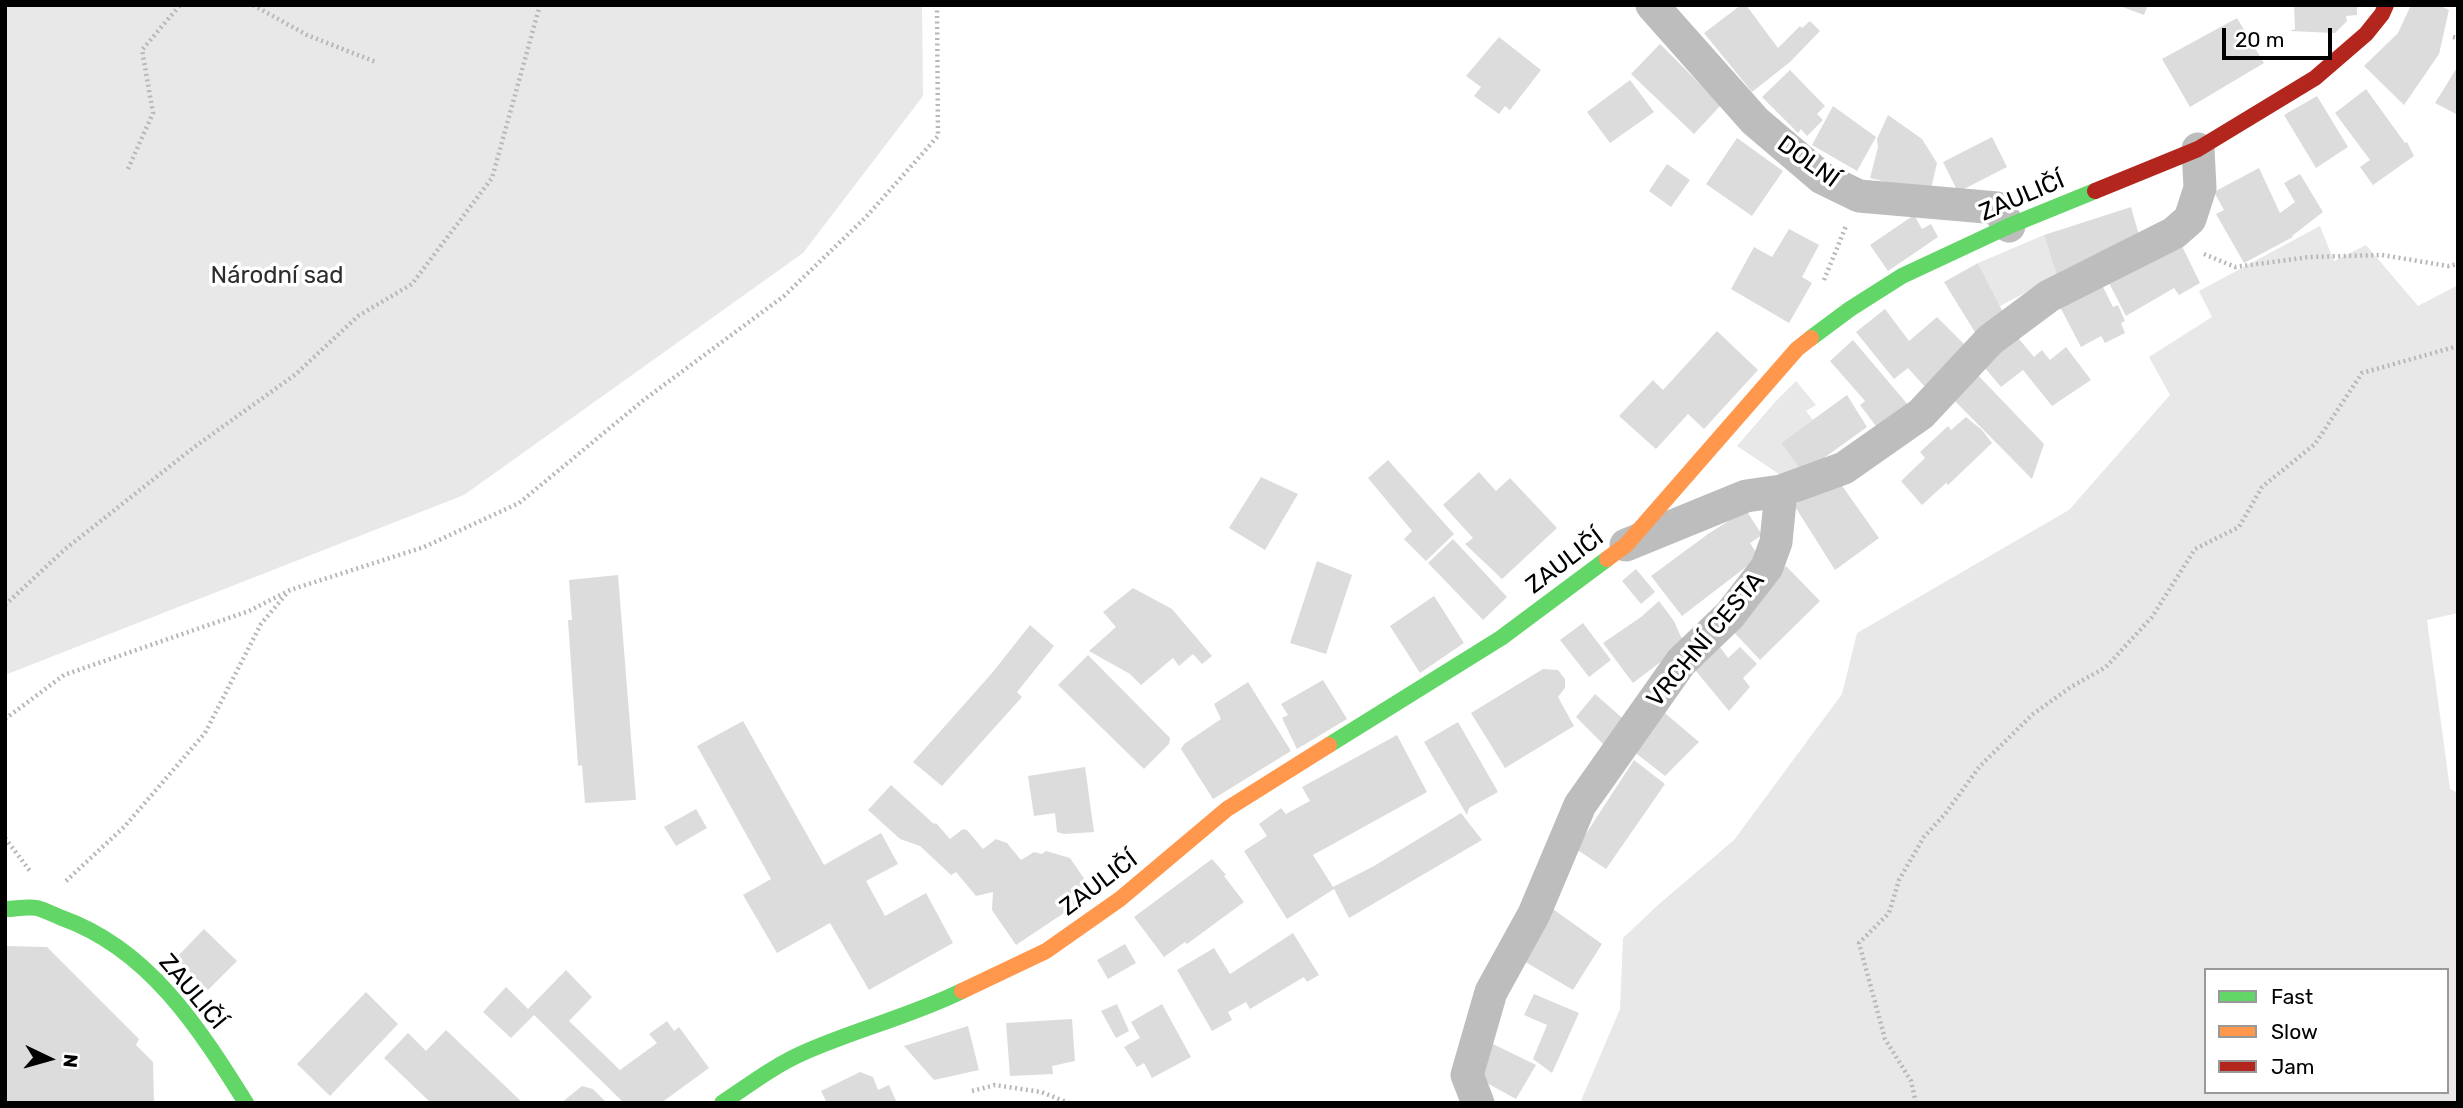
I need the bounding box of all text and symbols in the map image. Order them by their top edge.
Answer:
scale bar [2225,14,2335,58]
text: 20 m [2235,27,2284,52]
street label: DOLNÍ [1771,130,1845,194]
street label: ZAULIČÍ [1975,166,2069,228]
park label: Národní sad [211,262,343,290]
street label: ZAULIČÍ [1521,524,1609,600]
street label: VRCHNÍ CESTA [1641,567,1771,713]
street label: ZAULIČÍ [1055,846,1143,922]
street label: ZAULIČÍ [152,948,232,1036]
legend [2204,968,2449,1094]
text: Fast [2271,984,2313,1009]
text: Slow [2271,1019,2318,1044]
north arrow [14,1024,84,1094]
text: N [58,1053,82,1069]
text: Jam [2271,1054,2315,1079]

